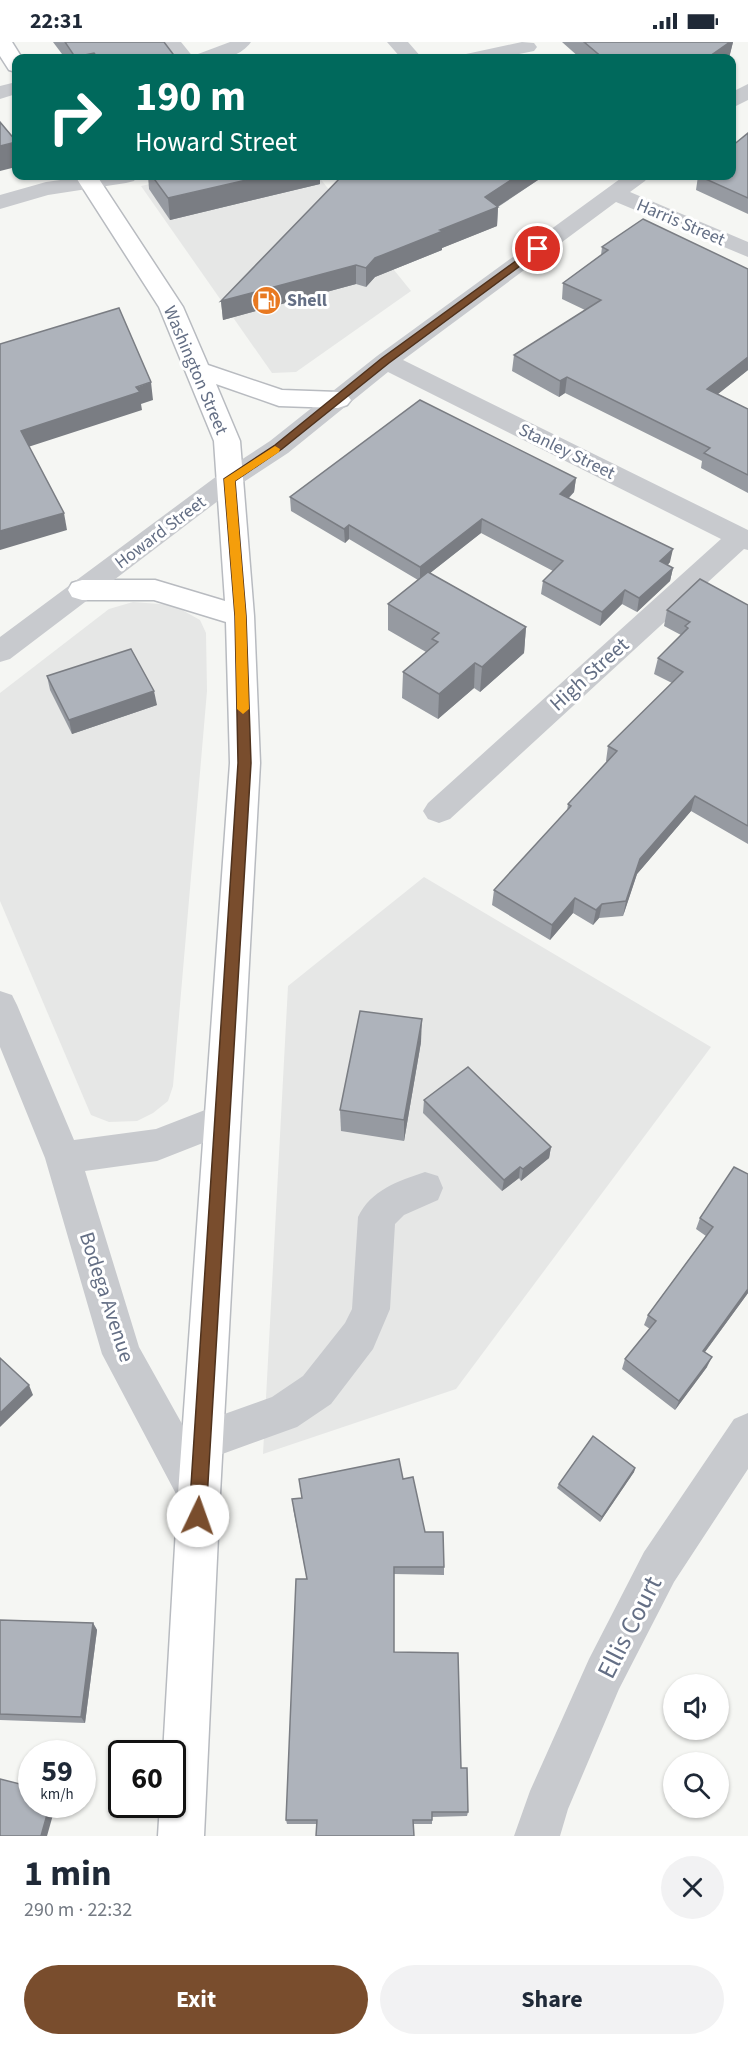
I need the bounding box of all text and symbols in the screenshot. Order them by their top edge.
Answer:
text: 22:31 [30,5,83,37]
text: 190 m [135,67,246,127]
icon: right [36,78,114,156]
text: Howard Street [135,123,297,162]
street label: Harris Street [633,193,729,252]
pin [512,223,563,274]
icon: arrive [521,232,554,265]
fuel station icon: Shell [250,284,282,316]
place label: Shell [287,288,327,313]
street label: Washington Street [157,302,234,438]
street label: Stanley Street [514,417,619,486]
street label: Howard Street [110,490,211,575]
street label: High Street [543,630,635,718]
street label: Bodega Avenue [72,1228,142,1366]
position arrow [166,1484,230,1548]
street label: Ellis Court [588,1569,671,1685]
map controls [663,1674,729,1818]
button: sound [663,1674,729,1740]
speed limit sign: 60 [108,1740,186,1818]
text: 59 [41,1750,73,1793]
button: search [663,1752,729,1818]
text: km/h [40,1784,74,1805]
text: 1 min [24,1848,112,1899]
button: close [661,1856,724,1919]
text: 290 m · 22:32 [24,1896,132,1924]
button: Exit [24,1965,368,2034]
button: Share [380,1965,724,2034]

